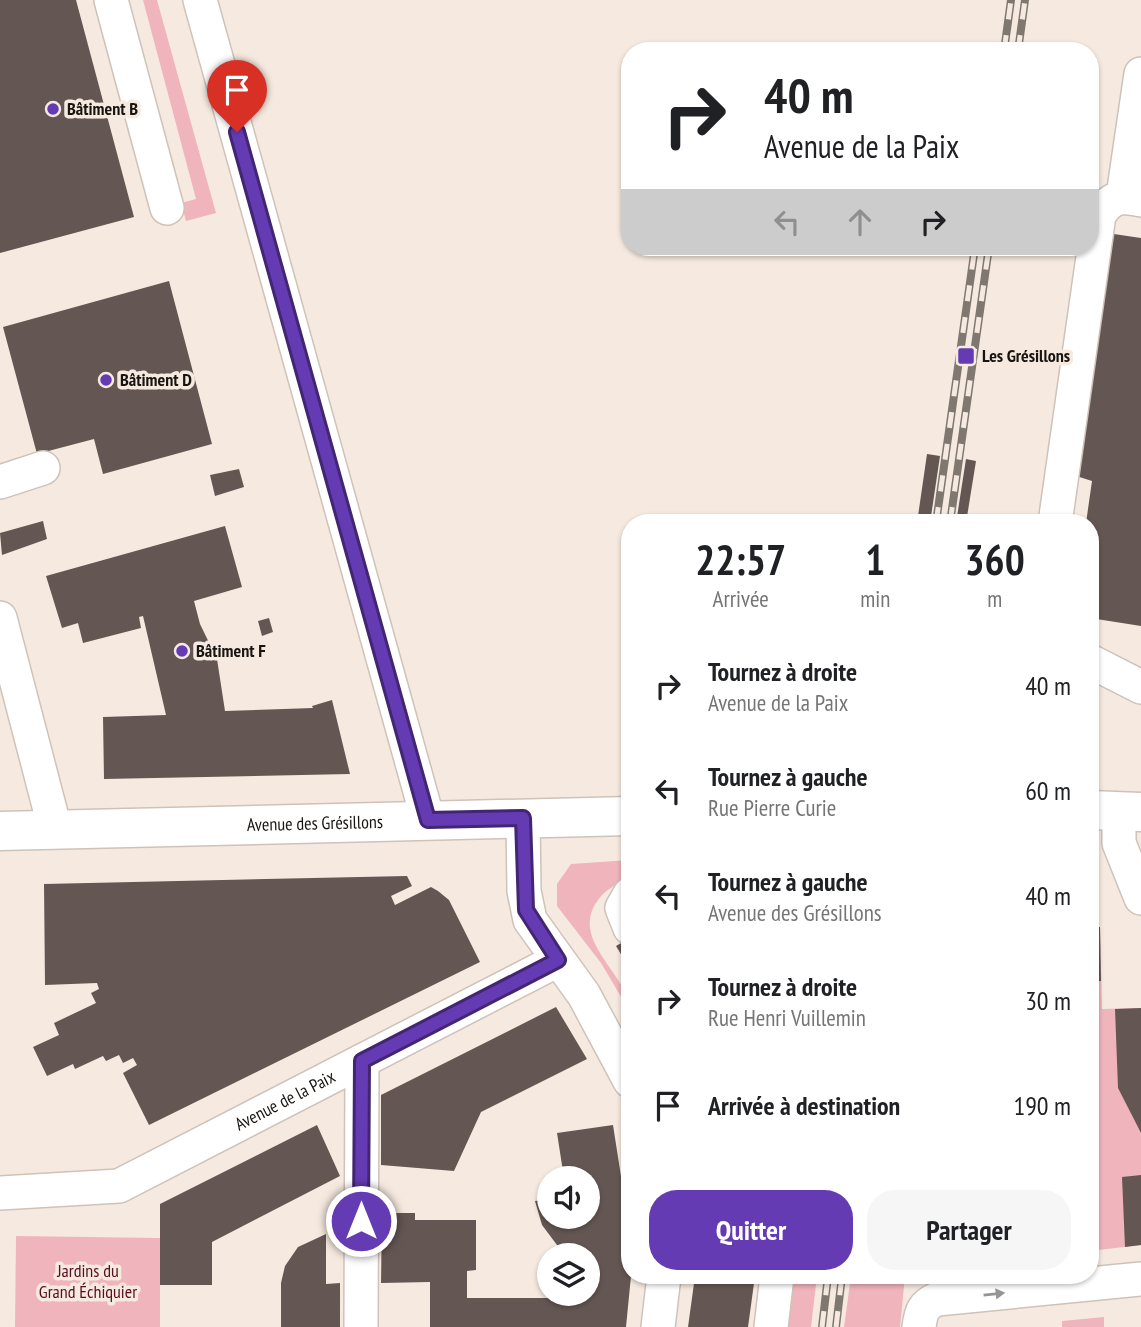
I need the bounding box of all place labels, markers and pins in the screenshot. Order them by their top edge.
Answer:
pin [207,60,267,132]
place label: Bâtiment B [67,97,138,120]
marker: Bâtiment B [45,101,61,117]
place label: Les Grésillons [982,344,1070,367]
marker: Les Grésillons [956,346,976,366]
place label: Bâtiment D [120,368,192,391]
marker: Bâtiment D [98,372,114,388]
place label: Bâtiment F [196,639,266,662]
marker: Bâtiment F [174,643,190,659]

